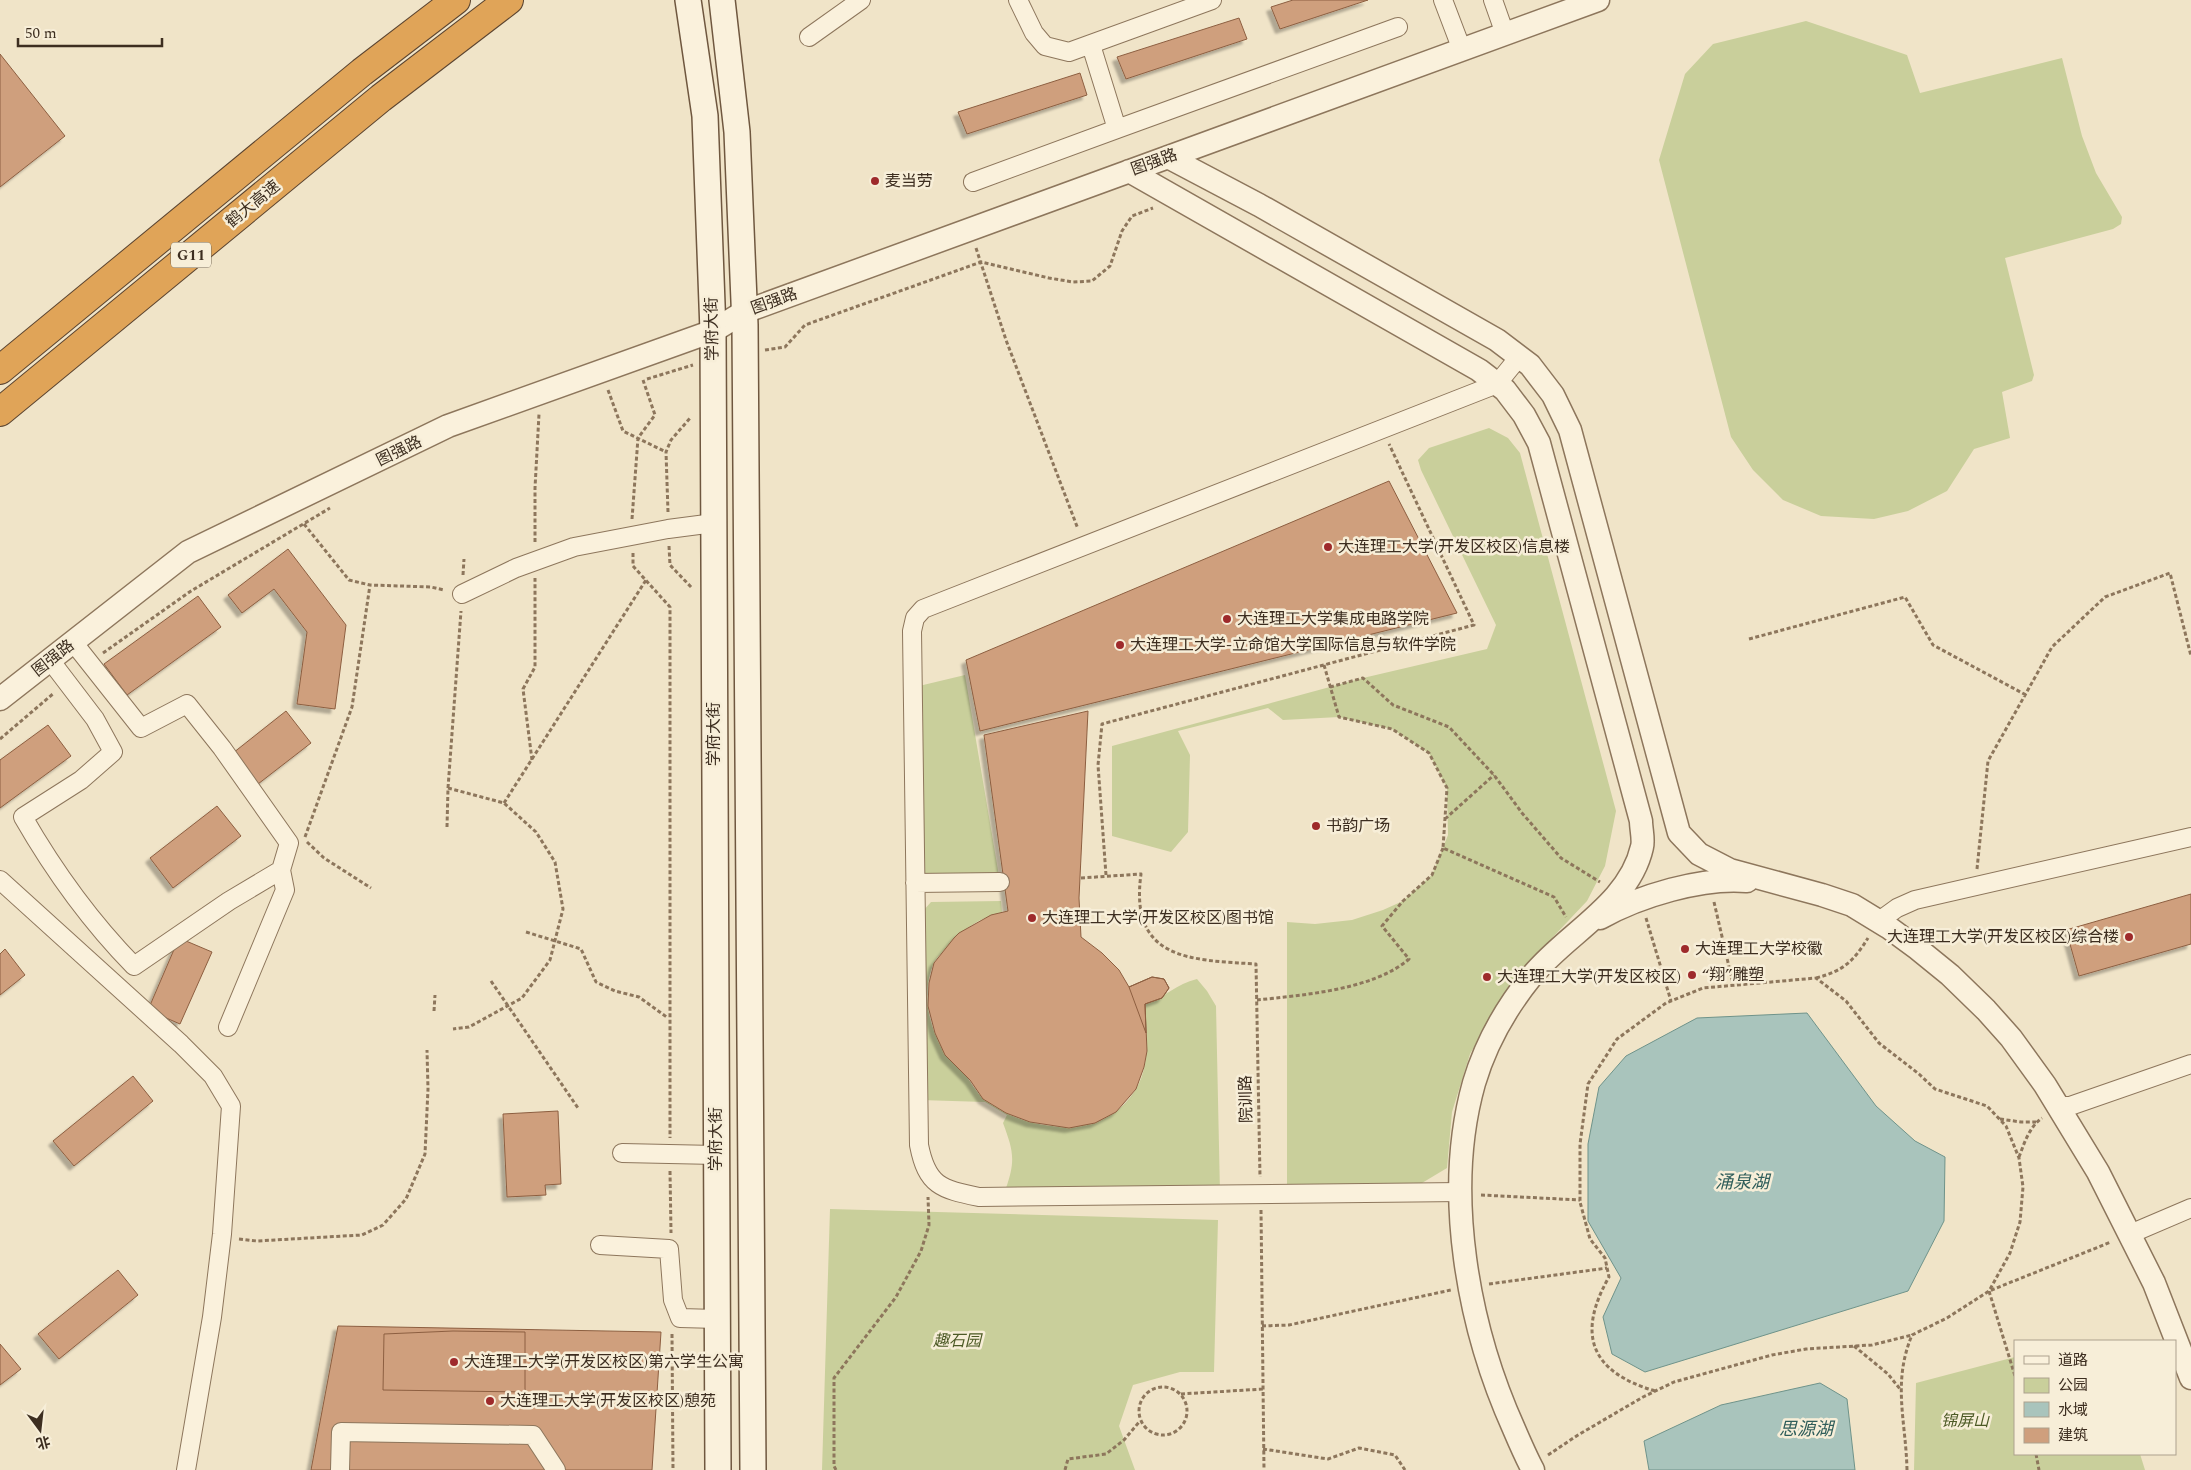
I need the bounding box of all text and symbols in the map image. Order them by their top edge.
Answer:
scale bar [18,15,161,47]
text: 50 m [25,22,57,45]
street label: 图强路 [1127,143,1181,181]
place label: 麦当劳 [885,169,933,193]
street label: 鹤大高速 [221,175,285,233]
marker: 麦当劳 [869,175,881,187]
road number: G11 [171,242,211,268]
street label: 图强路 [747,282,801,320]
street label: 学府大街 [699,297,725,361]
street label: 图强路 [372,430,426,472]
place label: 大连理工大学(开发区校区)信息楼 [1338,535,1570,559]
marker: 大连理工大学(开发区校区)信息楼 [1322,541,1334,553]
place label: 大连理工大学集成电路学院 [1237,607,1429,631]
marker: 大连理工大学集成电路学院 [1221,613,1233,625]
place label: 大连理工大学-立命馆大学国际信息与软件学院 [1130,633,1456,657]
street label: 图强路 [27,634,79,682]
marker: 大连理工大学-立命馆大学国际信息与软件学院 [1114,639,1126,651]
street label: 学府大街 [702,702,726,766]
place label: 书韵广场 [1326,814,1390,838]
marker: 书韵广场 [1310,820,1322,832]
place label: 大连理工大学(开发区校区)图书馆 [1042,906,1274,930]
marker: 大连理工大学(开发区校区)图书馆 [1026,912,1038,924]
place label: 大连理工大学(开发区校区)综合楼 [1887,925,2119,949]
marker: 大连理工大学(开发区校区)综合楼 [2123,931,2135,943]
place label: 大连理工大学校徽 [1695,937,1823,961]
marker: 大连理工大学校徽 [1679,943,1691,955]
place label: “翔”雕塑 [1702,963,1764,987]
place label: 大连理工大学(开发区校区) [1497,965,1681,989]
marker: “翔”雕塑 [1686,969,1698,981]
marker: 大连理工大学(开发区校区) [1481,971,1493,983]
street label: 院训路 [1234,1075,1258,1123]
street label: 学府大街 [704,1107,728,1171]
water label: 涌泉湖 [1715,1169,1772,1196]
park label: 趣石园 [933,1329,983,1353]
legend [2014,1340,2176,1455]
text: 道路 [2058,1349,2088,1372]
place label: 大连理工大学(开发区校区)第六学生公寓 [464,1350,744,1374]
marker: 大连理工大学(开发区校区)第六学生公寓 [448,1356,460,1368]
text: 公园 [2058,1374,2088,1397]
place label: 大连理工大学(开发区校区)憩苑 [500,1389,716,1413]
marker: 大连理工大学(开发区校区)憩苑 [484,1395,496,1407]
text: 水域 [2058,1399,2088,1422]
north arrow [15,1405,65,1455]
park label: 锦屏山 [1941,1409,1990,1433]
water label: 思源湖 [1779,1416,1836,1443]
text: 建筑 [2058,1424,2088,1447]
text: 北 [34,1430,53,1454]

